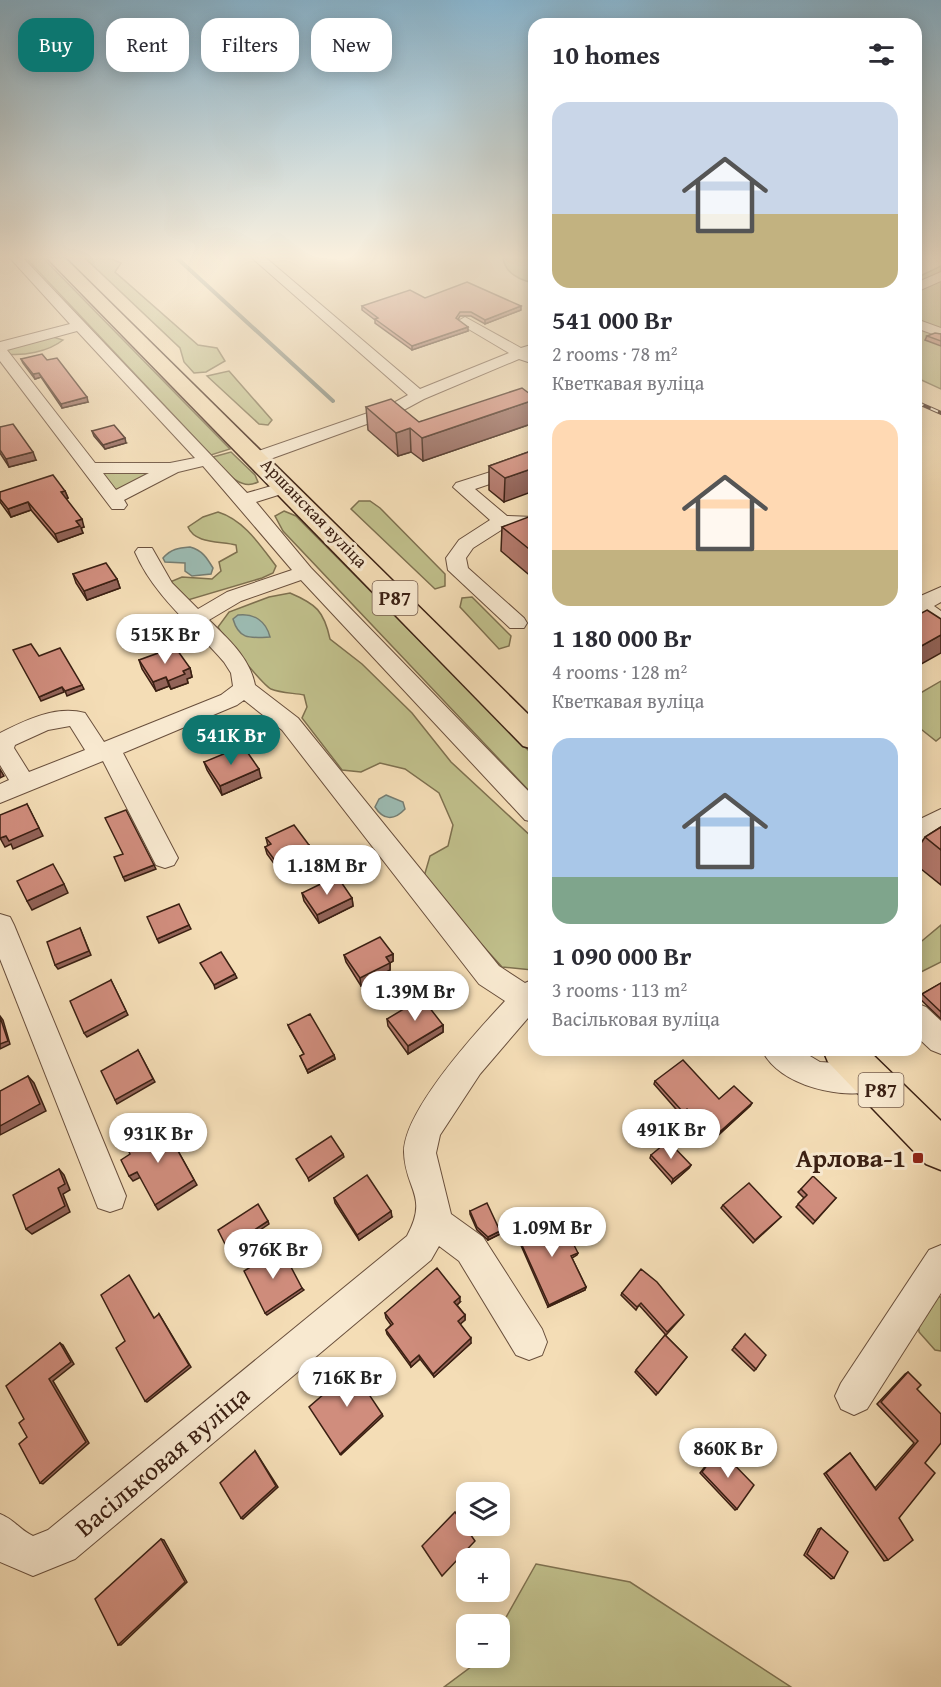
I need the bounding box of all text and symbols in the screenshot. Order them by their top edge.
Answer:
chip: Buy [18,18,94,72]
chip: Rent [106,18,189,72]
chip: Filters [201,18,299,72]
chip: New [311,18,392,72]
text: 10 homes [552,35,660,74]
icon: filters [865,38,898,71]
icon: home [671,141,779,249]
text: 541 000 Br [552,300,672,339]
text: 2 rooms · 78 m² [552,339,678,368]
text: Кветкавая вуліца [552,368,704,397]
street label: Аршанская вуліца [255,451,374,574]
icon: home [671,459,779,567]
road number: Р87 [372,581,418,615]
pin: 515K Br [110,614,220,665]
text: 1 180 000 Br [552,618,691,657]
text: 515K Br [130,619,200,648]
text: 4 rooms · 128 m² [552,657,687,686]
text: Кветкавая вуліца [552,686,704,715]
pin: 541K Br [176,715,286,766]
text: 541K Br [196,720,266,749]
icon: home [671,777,779,885]
pin: 1.18M Br [265,845,389,896]
text: 1.18M Br [287,850,367,879]
text: 1 090 000 Br [552,936,691,975]
pin: 1.39M Br [353,971,477,1022]
text: 3 rooms · 113 m² [552,975,687,1004]
text: 1.39M Br [375,976,455,1005]
text: Васільковая вуліца [552,1004,720,1033]
road number: Р87 [858,1073,904,1107]
pin: 491K Br [616,1109,726,1160]
pin: 931K Br [103,1113,213,1164]
text: 491K Br [636,1114,706,1143]
text: 931K Br [123,1118,193,1147]
place label: Арлова-1 [796,1138,906,1177]
marker: Арлова-1 [911,1151,925,1165]
pin: 1.09M Br [490,1207,614,1258]
text: 1.09M Br [512,1212,592,1241]
pin: 976K Br [218,1229,328,1280]
text: 976K Br [238,1234,308,1263]
pin: 716K Br [292,1357,402,1408]
text: 716K Br [312,1362,382,1391]
street label: Васільковая вуліца [66,1375,258,1546]
pin: 860K Br [673,1428,783,1479]
text: 860K Br [693,1433,763,1462]
map controls [456,1482,510,1668]
button: layers [456,1482,510,1536]
button: + [456,1548,510,1602]
button: − [456,1614,510,1668]

